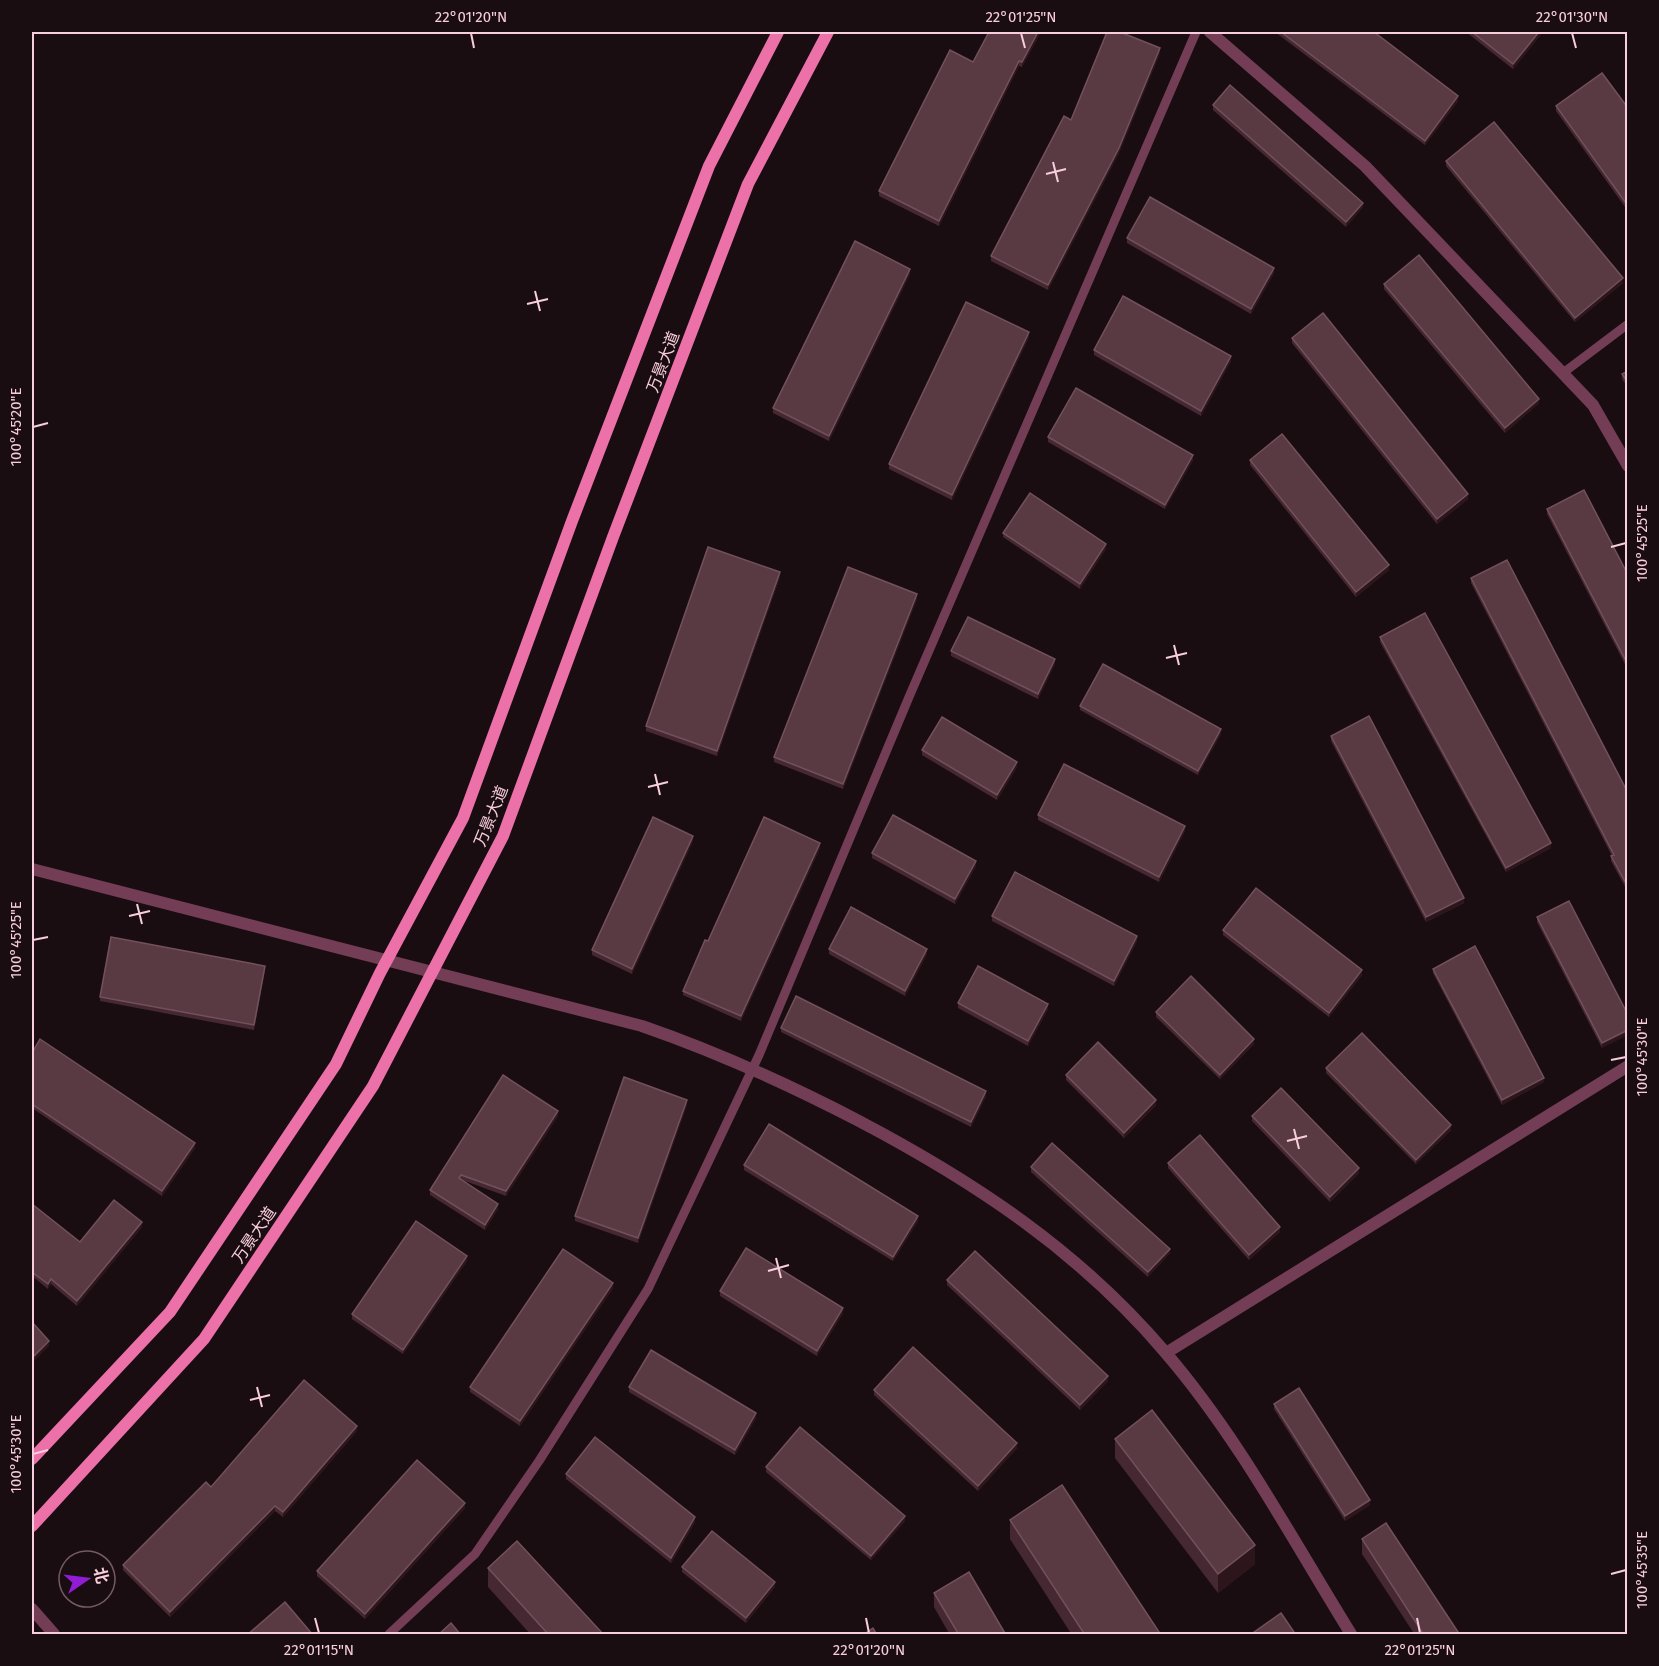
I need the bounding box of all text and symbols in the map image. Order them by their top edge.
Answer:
text: 22°01'20"N [435,8,507,26]
text: 22°01'25"N [985,8,1057,26]
text: 22°01'30"N [1536,8,1608,26]
street label: 万景大道 [643,329,683,395]
text: 100°45'20"E [7,388,25,466]
text: 100°45'25"E [1633,504,1651,582]
street label: 万景大道 [470,783,512,849]
text: 100°45'25"E [7,901,25,979]
text: 100°45'30"E [1633,1018,1651,1096]
street label: 万景大道 [228,1203,280,1267]
text: 100°45'30"E [7,1415,25,1493]
text: 100°45'35"E [1633,1531,1651,1609]
north arrow [57,1549,117,1609]
text: 北 [90,1565,112,1586]
text: 22°01'15"N [284,1641,354,1659]
text: 22°01'20"N [833,1641,905,1659]
text: 22°01'25"N [1384,1641,1456,1659]

